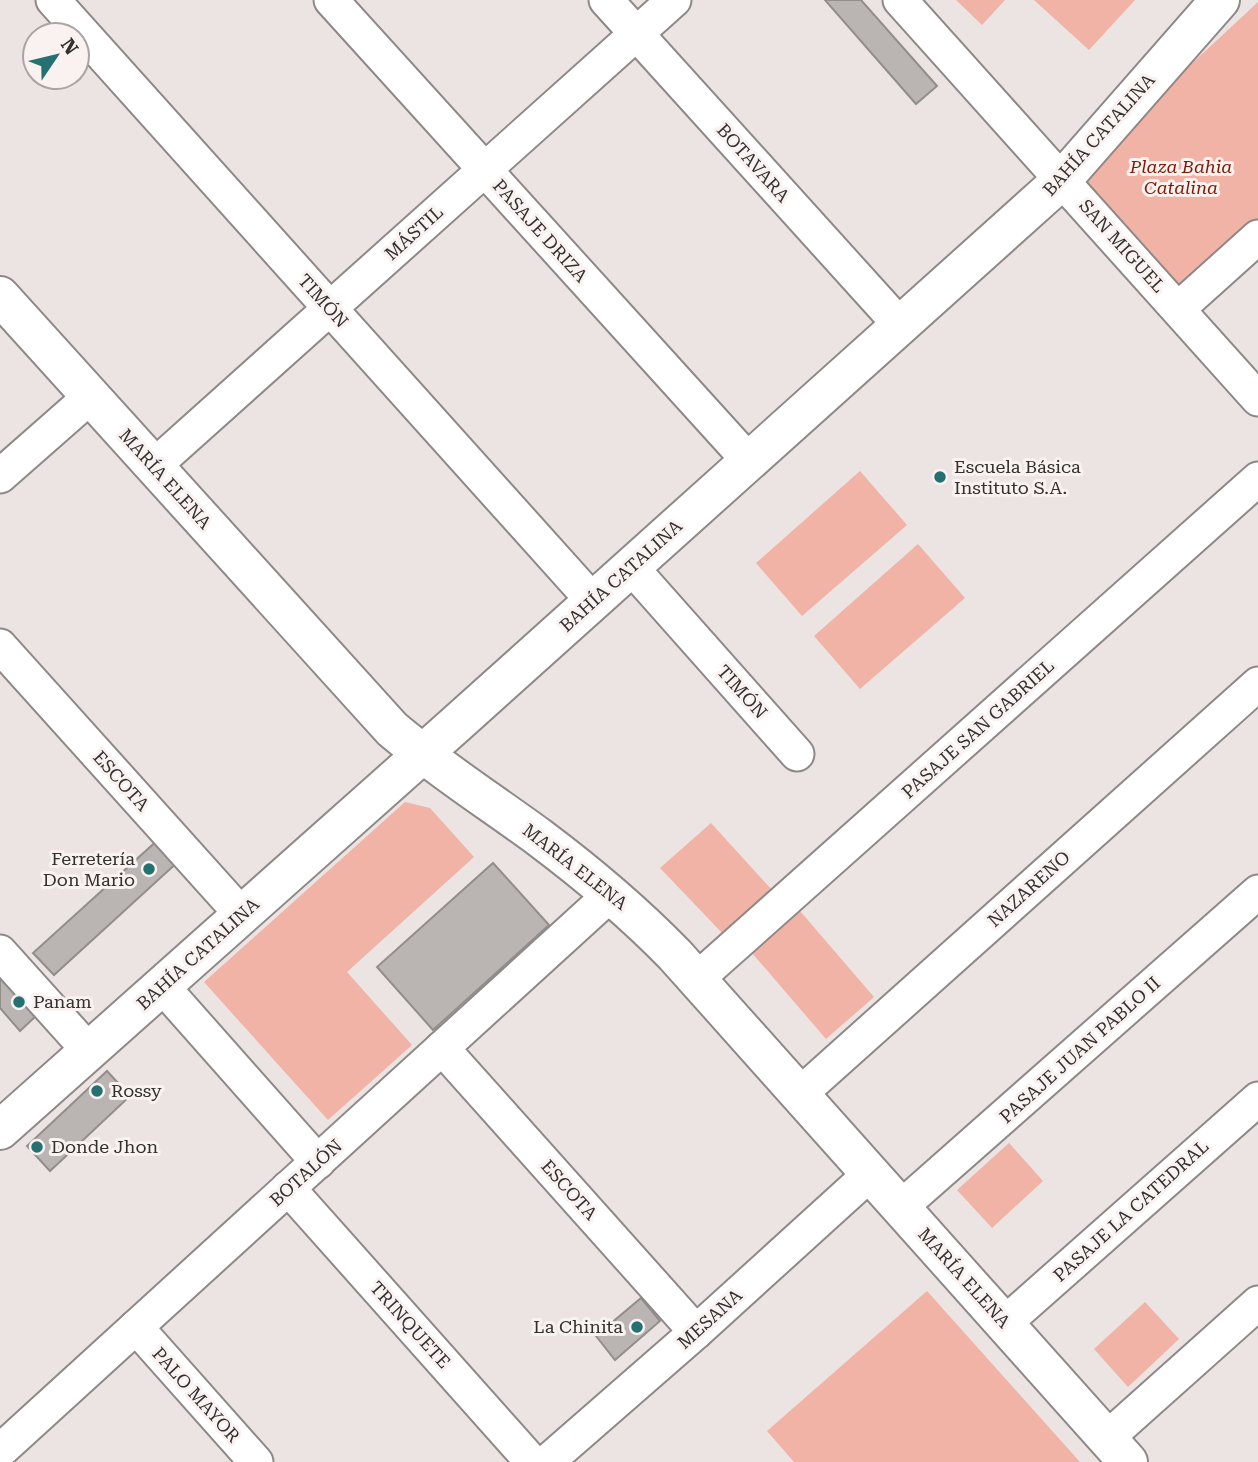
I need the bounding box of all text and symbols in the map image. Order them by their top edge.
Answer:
north arrow [21,21,91,91]
text: N [56,34,83,59]
street label: BAHÍA CATALINA [1038,69,1159,200]
street label: BOTAVARA [713,119,794,207]
park label: Plaza Bahia Catalina [1129,156,1232,198]
street label: PASAJE DRIZA [489,175,592,287]
street label: SAN MIGUEL [1075,195,1170,296]
street label: MÁSTIL [380,201,447,264]
street label: TIMÓN [294,270,353,332]
street label: MARÍA ELENA [115,424,216,533]
place label: Escuela Básica Instituto S.A. [954,456,1081,498]
marker: Escuela Básica Instituto S.A. [932,469,948,485]
street label: BAHÍA CATALINA [555,515,686,636]
street label: PASAJE SAN GABRIEL [897,655,1058,802]
street label: TIMÓN [713,661,772,723]
street label: ESCOTA [89,746,154,815]
street label: MARÍA ELENA [519,819,632,914]
street label: NAZARENO [983,846,1074,931]
place label: Ferretería Don Mario [43,848,135,890]
marker: Ferretería Don Mario [141,861,157,877]
street label: BAHÍA CATALINA [132,893,263,1014]
street label: PASAJE JUAN PABLO II [995,972,1164,1127]
place label: Panam [33,991,92,1012]
marker: Panam [11,994,27,1010]
place label: Rossy [111,1080,162,1101]
marker: Rossy [89,1083,105,1099]
street label: BOTALÓN [265,1135,346,1210]
place label: Donde Jhon [51,1136,158,1157]
street label: PASAJE LA CATEDRAL [1049,1136,1212,1286]
marker: Donde Jhon [29,1139,45,1155]
street label: ESCOTA [537,1155,602,1224]
street label: MARÍA ELENA [914,1223,1015,1332]
street label: TRINQUETE [366,1277,455,1372]
street label: MESANA [673,1284,746,1353]
place label: La Chinita [533,1316,623,1337]
marker: La Chinita [629,1319,645,1335]
street label: PALO MAYOR [148,1343,245,1447]

